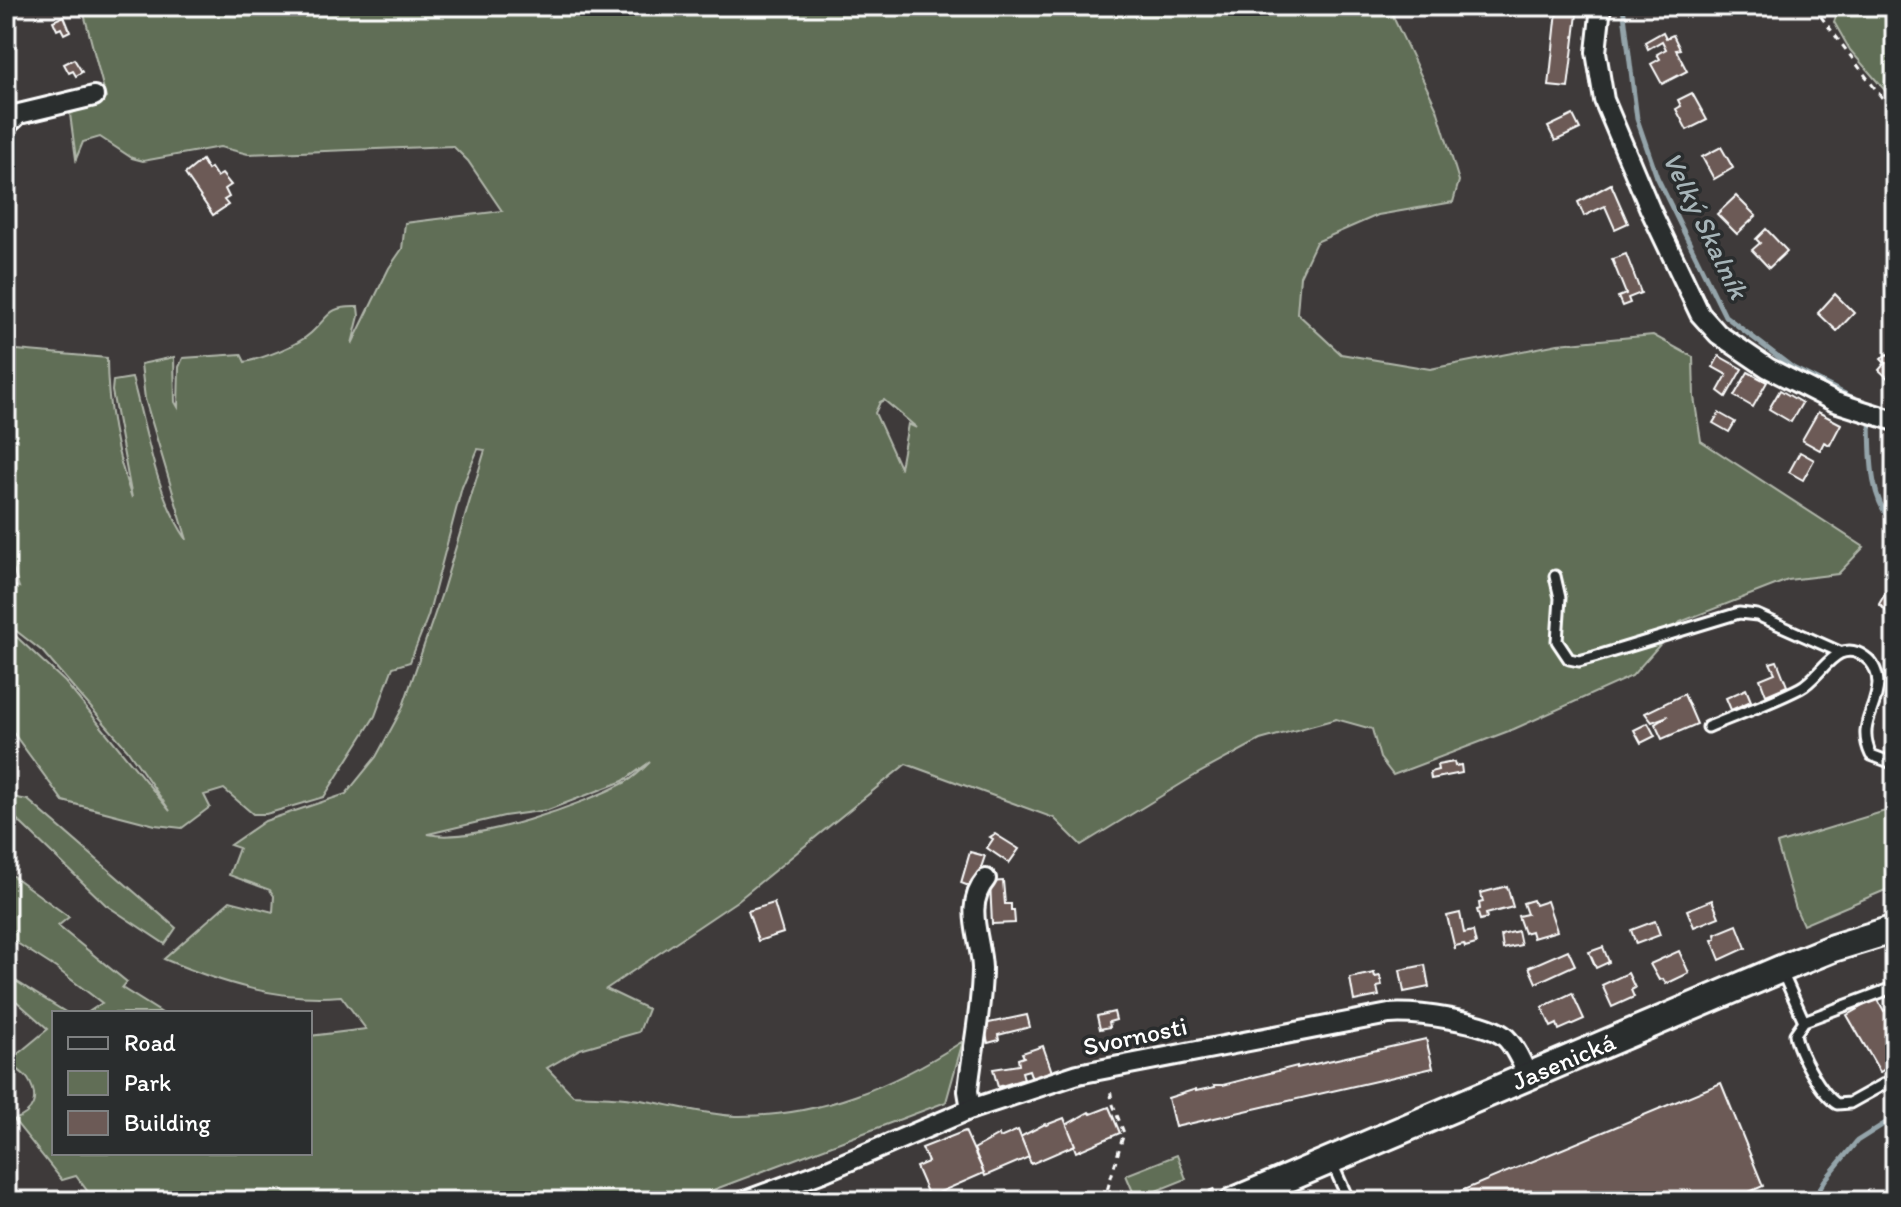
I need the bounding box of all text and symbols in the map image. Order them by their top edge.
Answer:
water label: Velký Skalník [1656,146,1757,306]
street label: Svornosti [1080,1009,1190,1063]
legend [52,1011,312,1155]
street label: Jasenická [1507,1025,1621,1097]
text: Road [124,1028,176,1057]
text: Park [124,1068,171,1097]
text: Building [124,1108,211,1137]

